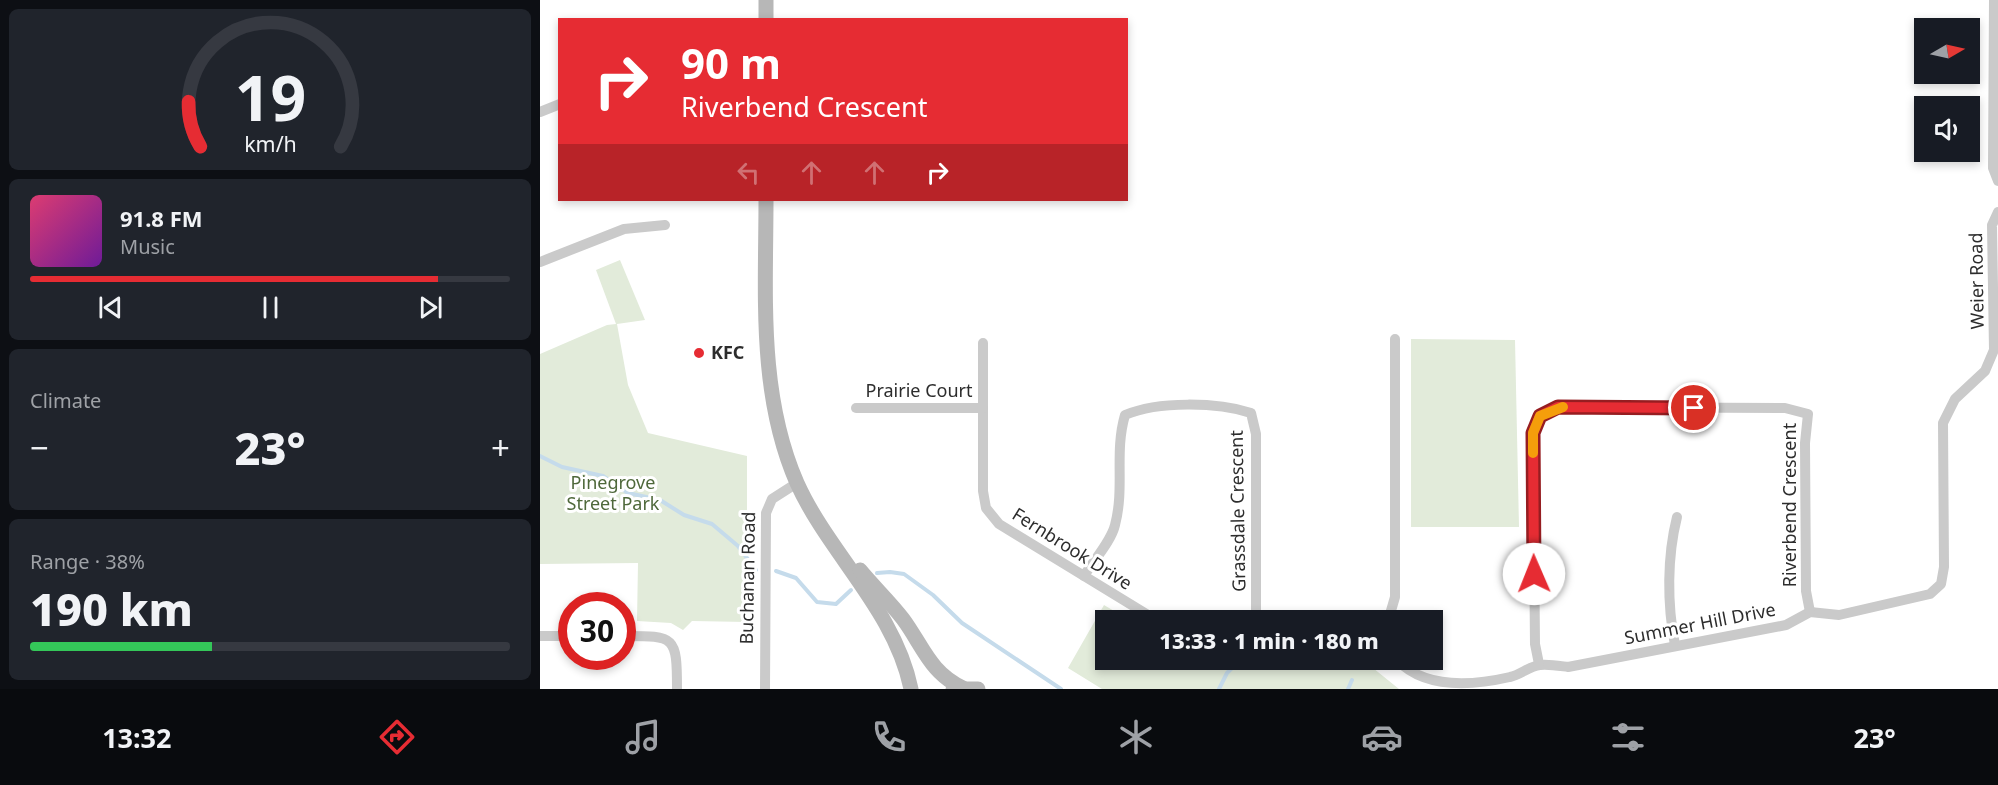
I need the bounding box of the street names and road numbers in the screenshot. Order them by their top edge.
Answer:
street label: Weier Road [1963,232,1989,330]
street label: Prairie Court [866,378,973,402]
street label: Riverbend Crescent [1777,422,1801,587]
street label: Grassdale Crescent [1224,429,1250,592]
street label: Fernbrook Drive [1008,502,1137,595]
street label: Buchanan Road [734,511,760,645]
street label: Summer Hill Drive [1622,597,1777,649]

